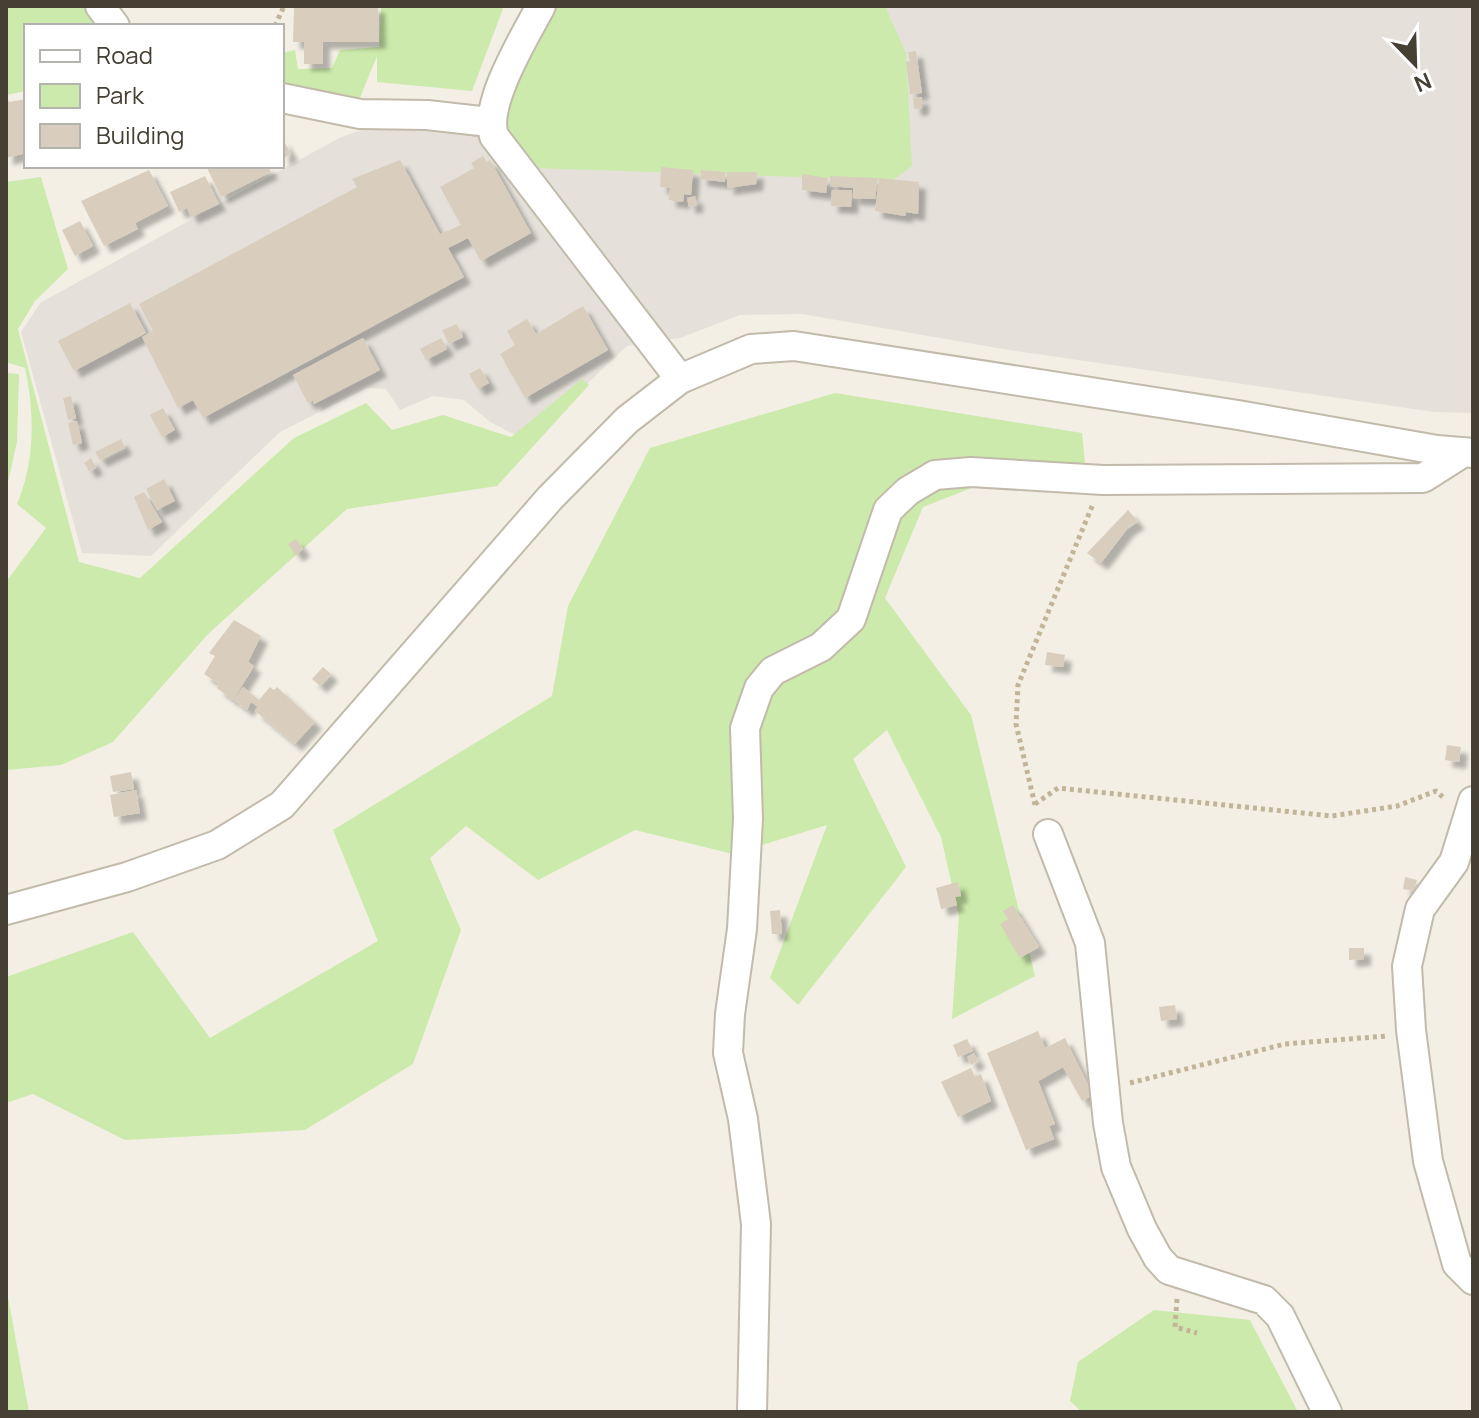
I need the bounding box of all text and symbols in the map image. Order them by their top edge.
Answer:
legend [24,24,284,168]
north arrow [1375,24,1455,104]
text: Road [96,38,153,71]
text: N [1410,66,1436,99]
text: Park [96,78,145,111]
text: Building [96,118,184,151]

